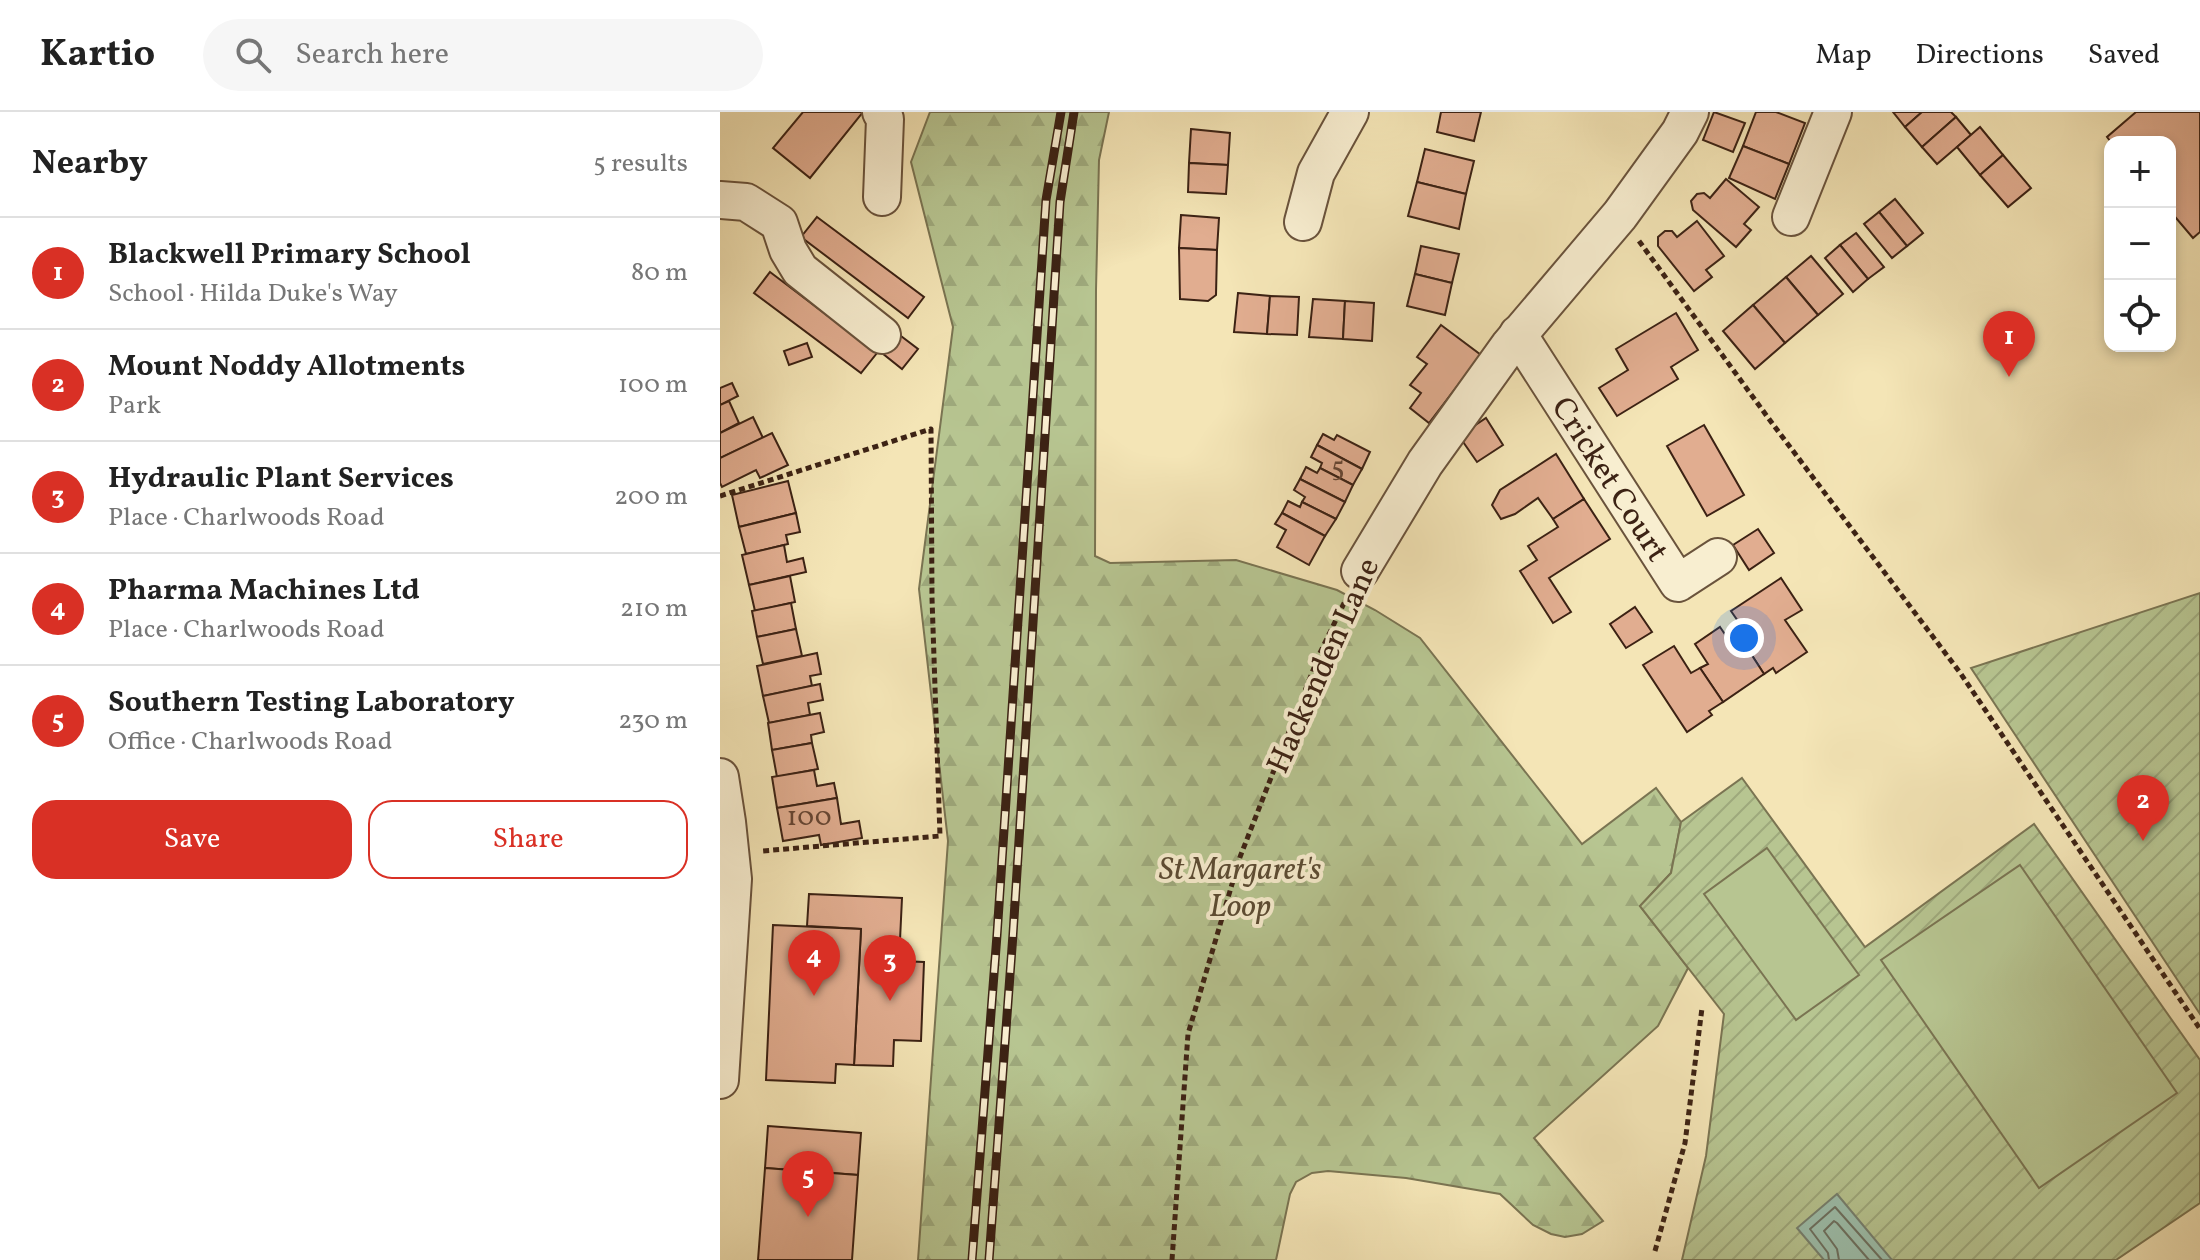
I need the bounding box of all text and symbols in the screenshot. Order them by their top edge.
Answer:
search box [203,19,763,91]
text: Kartio [40,29,155,82]
icon: search [231,33,275,77]
text: Search here [295,34,449,76]
text: Map [1816,36,1872,75]
text: Directions [1916,36,2044,75]
text: Saved [2088,36,2160,75]
map controls [2104,136,2176,352]
button: + [2104,136,2176,208]
text: Nearby [32,141,148,188]
text: 5 results [593,146,688,182]
button: − [2104,208,2176,280]
text: Blackwell Primary School [108,234,471,276]
text: 1 [53,255,63,291]
text: 80 m [631,255,688,291]
text: School · Hilda Duke's Way [108,276,398,312]
button: locate [2104,280,2176,352]
pin: 1 [1983,311,2035,377]
text: Mount Noddy Allotments [108,346,465,388]
text: 2 [51,367,65,403]
text: 100 m [618,367,688,403]
text: Park [108,388,161,424]
street label: Cricket Court [1539,389,1678,571]
house number: 5 [1331,449,1345,488]
text: Hydraulic Plant Services [108,458,454,500]
text: 3 [51,479,65,515]
text: 200 m [614,479,688,515]
text: Place · Charlwoods Road [108,500,385,536]
street label: Hackenden Lane [1258,551,1392,781]
text: Pharma Machines Ltd [108,570,420,612]
text: 4 [50,591,66,627]
text: 210 m [620,591,688,627]
text: Place · Charlwoods Road [108,612,385,648]
your location [1724,618,1764,658]
text: Southern Testing Laboratory [108,682,514,724]
text: 5 [52,703,64,739]
text: 230 m [618,703,688,739]
text: Office · Charlwoods Road [108,724,392,760]
pin: 2 [2117,775,2169,841]
house number: 100 [786,798,832,837]
button: Save [32,800,352,879]
button: Share [368,800,688,879]
park label: St Margaret's Loop [1159,849,1321,930]
pin: 4 [788,930,840,996]
pin: 3 [864,935,916,1001]
pin: 5 [782,1151,834,1217]

